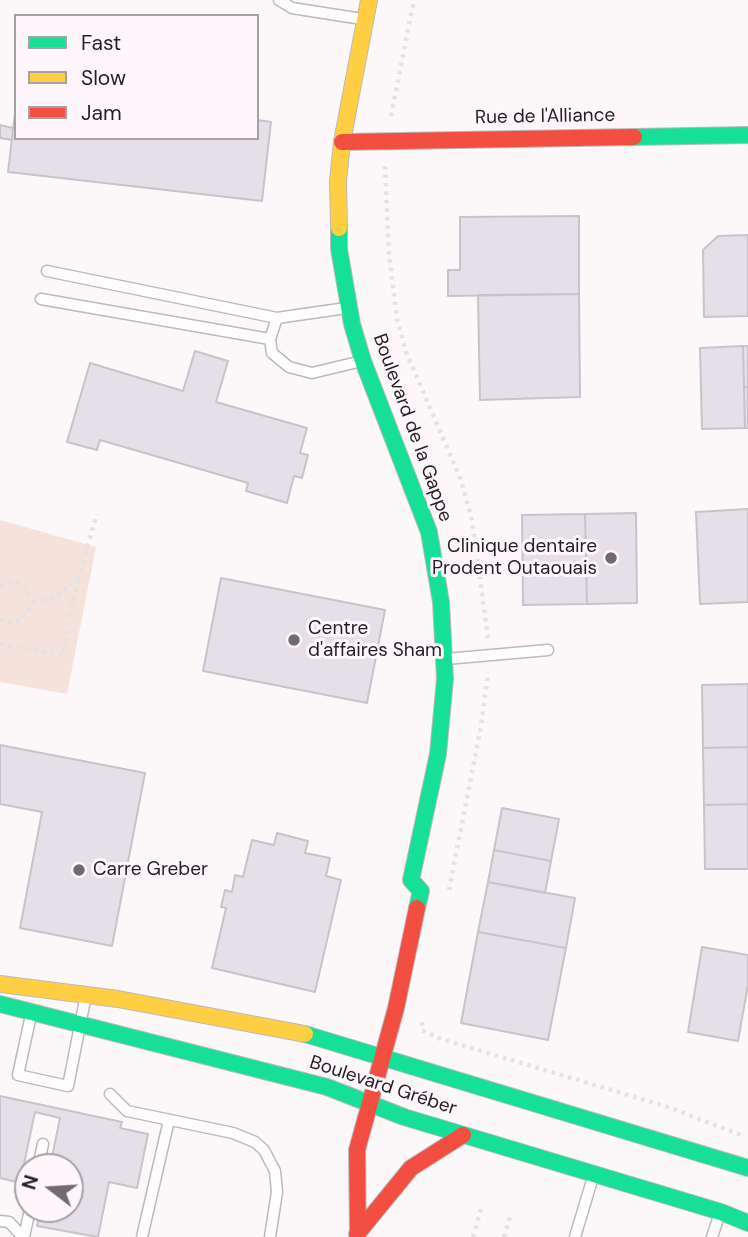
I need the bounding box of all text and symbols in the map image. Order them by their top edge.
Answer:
legend [14,14,259,140]
text: Fast [81,29,121,57]
text: Slow [81,64,126,92]
text: Jam [81,99,122,127]
street label: Rue de l'Alliance [475,104,615,130]
street label: Boulevard de la Gappe [367,331,457,525]
place label: Clinique dentaire Prodent Outaouais [432,536,597,580]
marker: Clinique dentaire Prodent Outaouais [603,550,619,566]
place label: Centre d'affaires Sham [308,618,442,662]
marker: Centre d'affaires Sham [286,632,302,648]
place label: Carre Greber [93,859,208,881]
marker: Carre Greber [71,862,87,878]
street label: Boulevard Gréber [307,1051,459,1121]
north arrow [14,1153,84,1223]
text: N [16,1172,44,1193]

